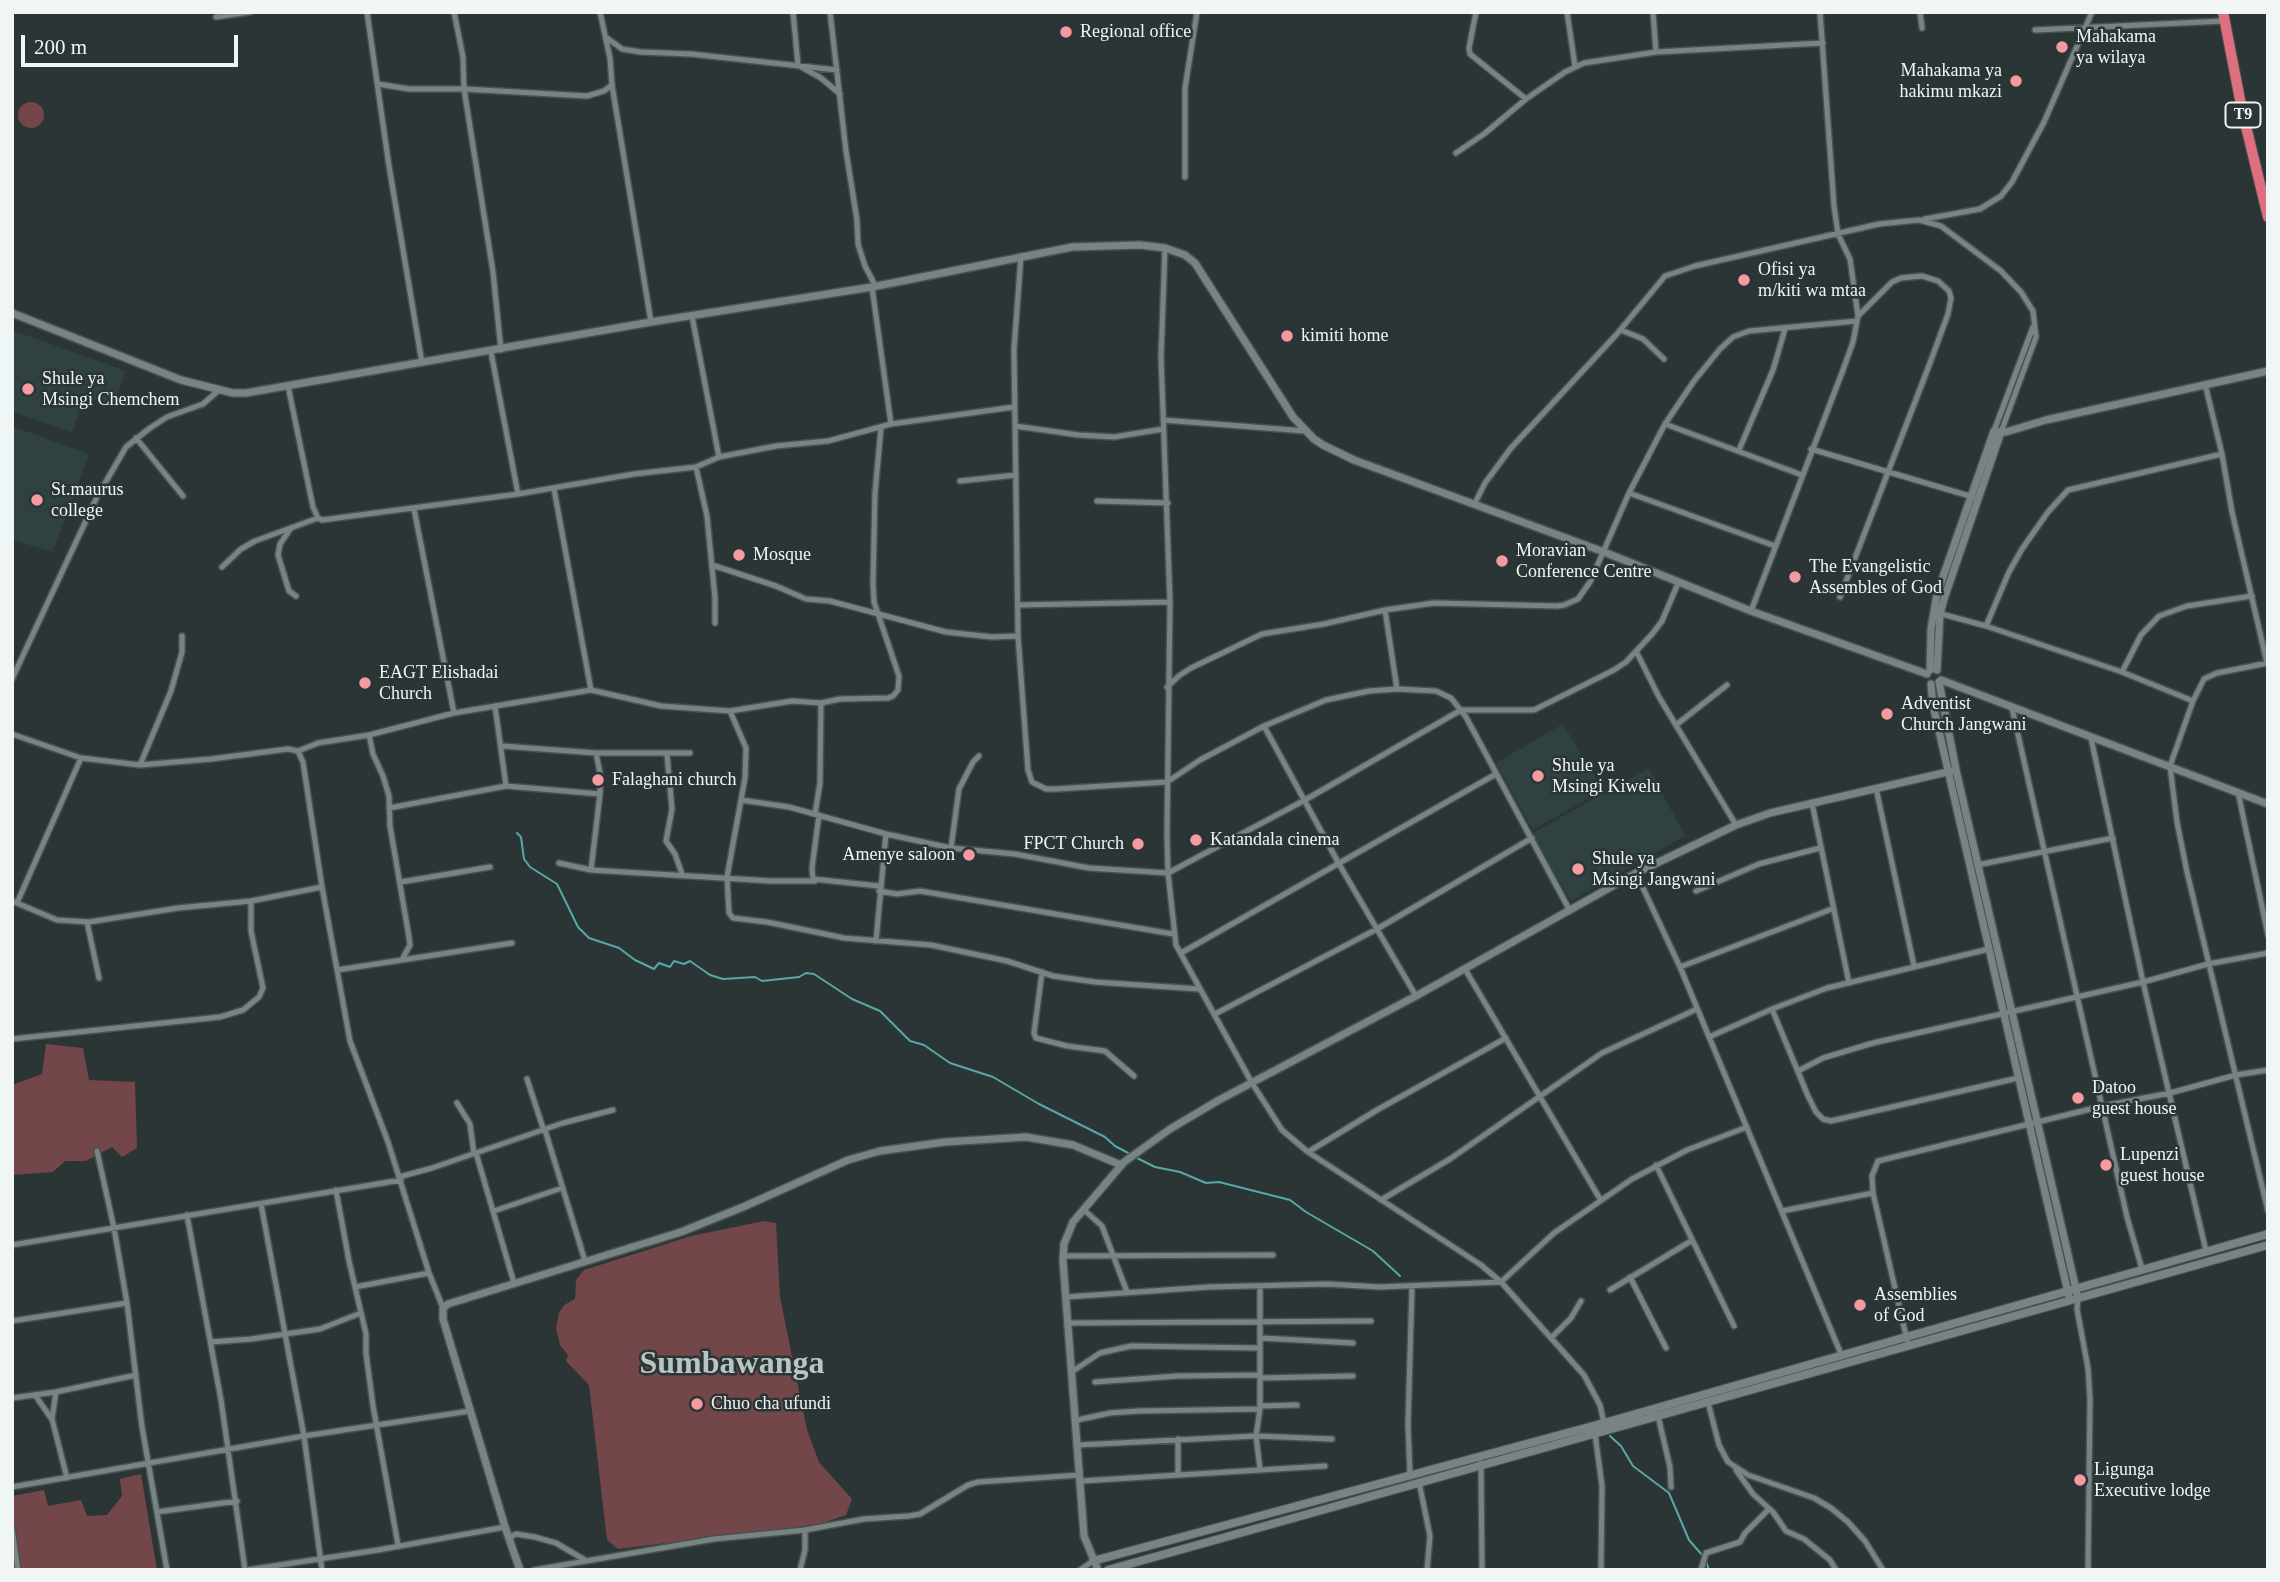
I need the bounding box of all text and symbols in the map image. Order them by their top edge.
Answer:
scale bar [24,21,242,65]
place label: Regional office [1080,21,1191,43]
marker: Regional office [1058,24,1074,40]
place label: Mahakama ya wilaya [2076,26,2156,68]
text: 200 m [34,35,87,59]
marker: Mahakama ya wilaya [2054,39,2070,55]
place label: Mahakama ya hakimu mkazi [1900,60,2002,102]
marker: Mahakama ya hakimu mkazi [2008,73,2024,89]
road number: T9 [2226,102,2260,127]
place label: Ofisi ya m/kiti wa mtaa [1758,259,1866,302]
marker: Ofisi ya m/kiti wa mtaa [1736,272,1752,288]
place label: kimiti home [1301,325,1388,347]
marker: kimiti home [1279,328,1295,344]
place label: Shule ya Msingi Chemchem [42,368,179,410]
marker: Shule ya Msingi Chemchem [20,381,36,397]
place label: St.maurus college [51,479,124,522]
marker: St.maurus college [29,492,45,508]
place label: Moravian Conference Centre [1516,540,1651,582]
place label: Mosque [753,544,811,566]
marker: Mosque [731,547,747,563]
marker: Moravian Conference Centre [1494,553,1510,569]
place label: The Evangelistic Assembles of God [1809,556,1942,598]
marker: The Evangelistic Assembles of God [1787,569,1803,585]
place label: EAGT Elishadai Church [379,662,498,704]
marker: EAGT Elishadai Church [357,675,373,691]
place label: Adventist Church Jangwani [1901,693,2026,736]
marker: Adventist Church Jangwani [1879,706,1895,722]
place label: Shule ya Msingi Kiwelu [1552,755,1661,798]
marker: Shule ya Msingi Kiwelu [1530,768,1546,784]
place label: Falaghani church [612,769,736,791]
marker: Falaghani church [590,772,606,788]
place label: Katandala cinema [1210,829,1339,851]
marker: Katandala cinema [1188,832,1204,848]
place label: FPCT Church [1023,833,1124,855]
marker: FPCT Church [1130,836,1146,852]
place label: Amenye saloon [843,844,955,866]
marker: Amenye saloon [961,847,977,863]
place label: Shule ya Msingi Jangwani [1592,848,1715,890]
marker: Shule ya Msingi Jangwani [1570,861,1586,877]
place label: Datoo guest house [2092,1077,2176,1120]
marker: Datoo guest house [2070,1090,2086,1106]
place label: Lupenzi guest house [2120,1144,2204,1186]
marker: Lupenzi guest house [2098,1157,2114,1173]
place label: Assemblies of God [1874,1284,1957,1326]
marker: Assemblies of God [1852,1297,1868,1313]
district label: Sumbawanga [640,1346,824,1384]
place label: Chuo cha ufundi [711,1393,831,1415]
marker: Chuo cha ufundi [689,1396,705,1412]
place label: Ligunga Executive lodge [2094,1459,2210,1502]
marker: Ligunga Executive lodge [2072,1472,2088,1488]

